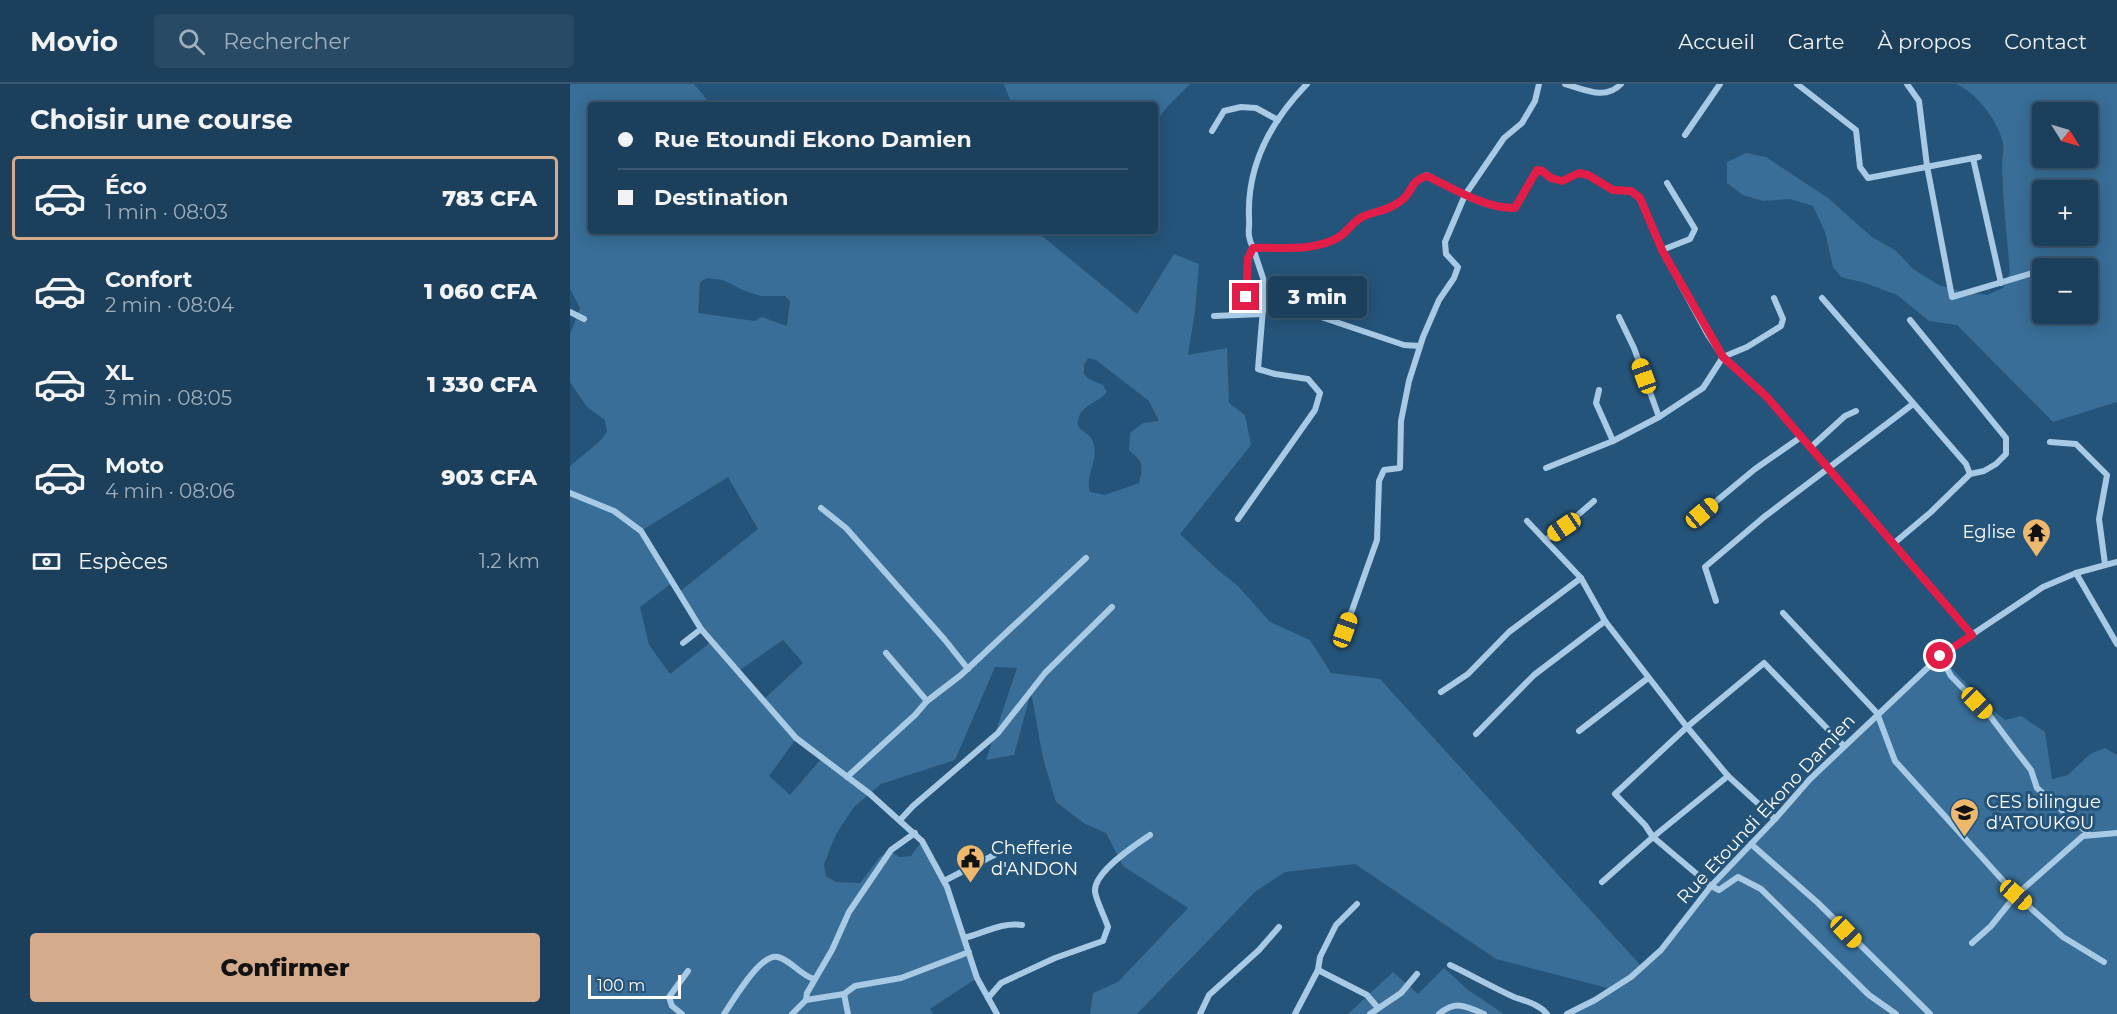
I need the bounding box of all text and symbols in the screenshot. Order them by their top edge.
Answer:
search box [154,14,574,68]
text: Movio [30,24,118,58]
icon: search [175,25,208,58]
text: Rechercher [223,28,351,55]
text: Accueil [1678,29,1755,54]
text: Carte [1788,29,1844,54]
text: À propos [1877,29,1971,54]
text: Contact [2004,29,2087,54]
north arrow [2032,102,2098,168]
map controls [2032,102,2098,324]
text: Choisir une course [30,103,293,136]
text: Rue Etoundi Ekono Damien [654,126,972,153]
icon: car [33,171,87,225]
text: Éco [105,173,147,200]
button: + [2032,180,2098,246]
text: Destination [654,184,789,211]
text: 783 CFA [442,185,537,212]
text: 1 min · 08:03 [105,200,228,224]
button: − [2032,258,2098,324]
icon: car [33,264,87,318]
text: Confort [105,266,192,293]
callout: 3 min [1267,276,1366,318]
text: 1 060 CFA [424,278,537,305]
route end [1232,283,1259,310]
text: 3 min [1288,285,1347,309]
text: 2 min · 08:04 [105,293,234,317]
car [1629,356,1659,396]
icon: car [33,357,87,411]
text: XL [105,359,134,386]
text: 1 330 CFA [427,371,537,398]
text: 3 min · 08:05 [105,386,232,410]
icon: car [33,450,87,504]
text: Moto [105,452,164,479]
text: 903 CFA [441,464,537,491]
text: 4 min · 08:06 [105,479,235,503]
car [1682,495,1722,531]
car [1544,509,1584,545]
temple icon: Eglise [2021,516,2053,558]
place label: Eglise [1962,521,2016,543]
icon: cash [30,545,63,578]
text: Espèces [78,548,168,575]
text: 1.2 km [479,549,540,573]
car [1330,610,1360,650]
route start [1926,642,1953,669]
car [1958,684,1996,722]
street label: Rue Etoundi Ekono Damien [1672,710,1860,908]
place label: CES bilingue d'ATOUKOU [1986,791,2101,834]
school or university icon: CES bilingue d'ATOUKOU [1949,796,1981,838]
place label: Chefferie d'ANDON [991,837,1078,880]
public building icon: Chefferie d'ANDON [954,842,986,884]
car [1997,876,2035,914]
car [1827,913,1865,951]
button: Confirmer [30,933,540,1002]
scale bar [588,972,681,1000]
text: 100 m [597,976,645,995]

